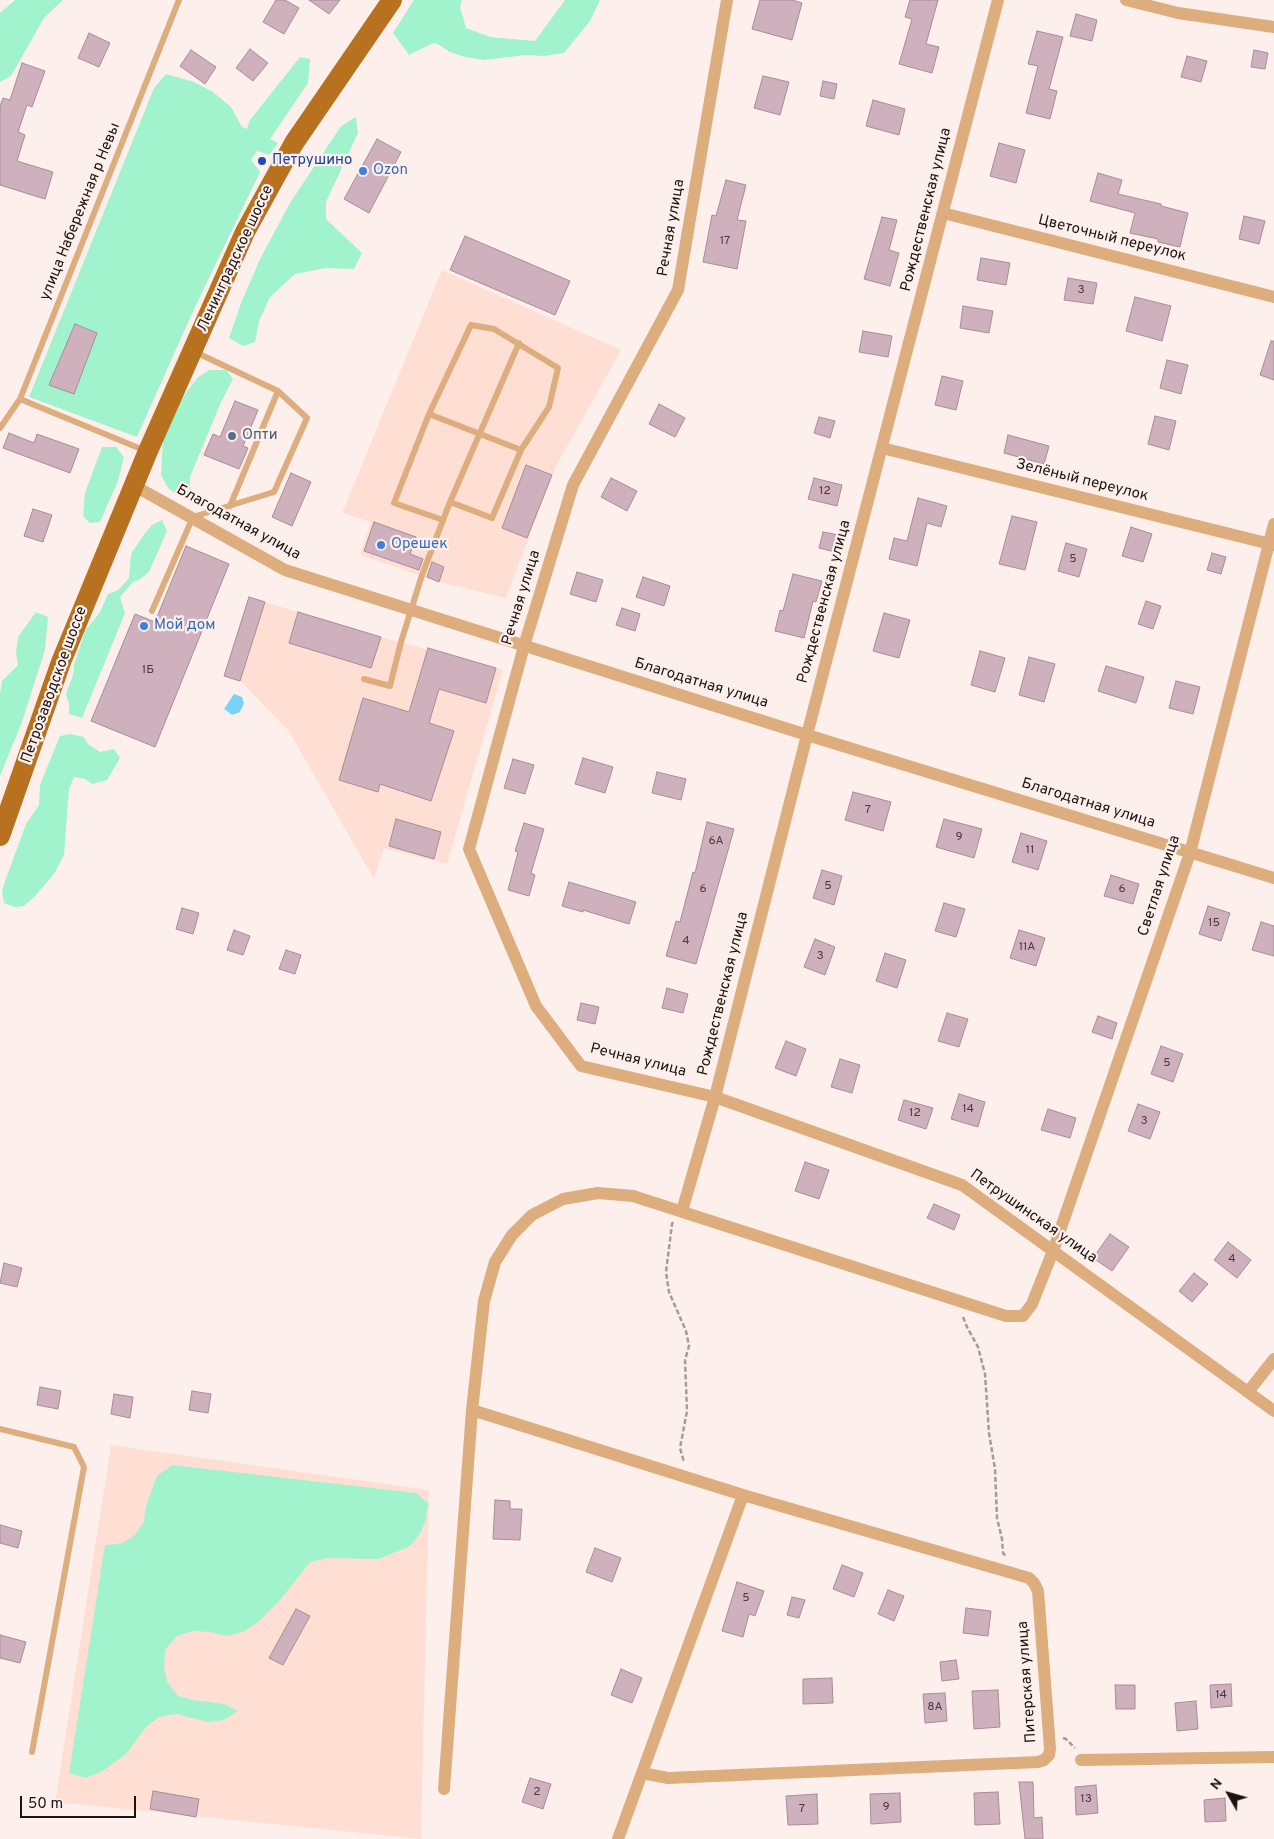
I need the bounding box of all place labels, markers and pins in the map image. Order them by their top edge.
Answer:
place label: Петрушино [272,152,352,170]
marker: Петрушино [256,155,268,167]
place label: Ozon [373,162,408,180]
marker: Ozon [357,165,369,177]
place label: Опти [242,427,278,445]
marker: Опти [226,430,238,442]
place label: Орешек [391,536,448,554]
marker: Орешек [375,539,387,551]
place label: Мой дом [154,617,215,635]
marker: Мой дом [138,620,150,632]

